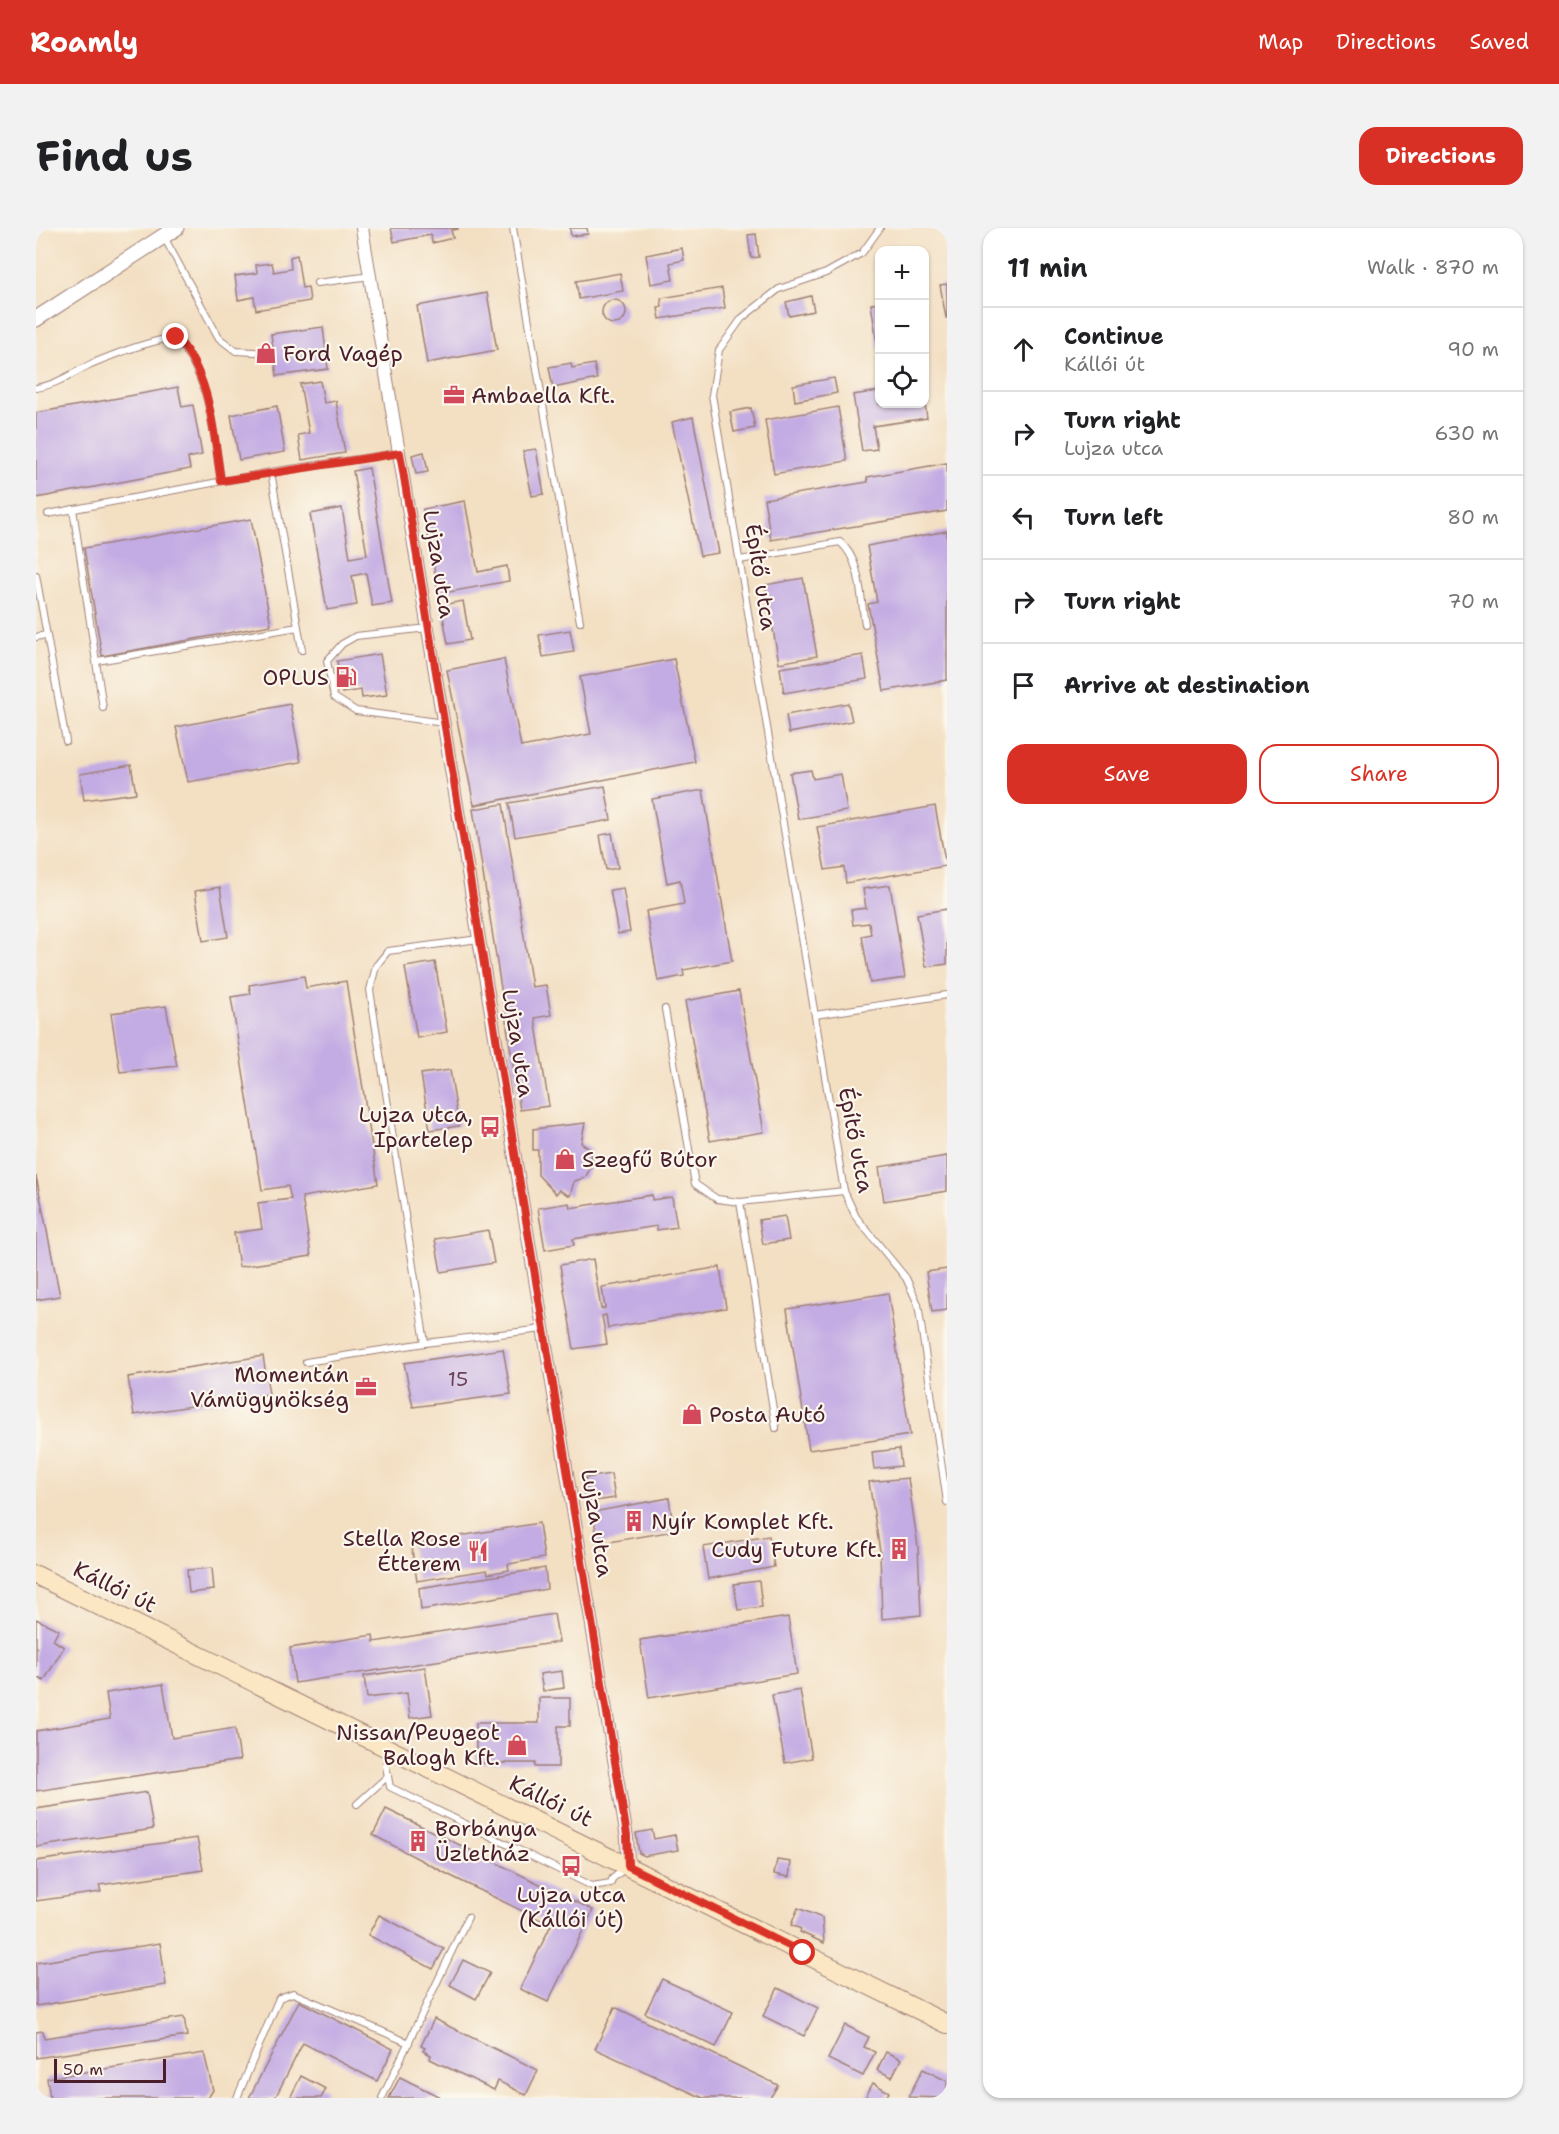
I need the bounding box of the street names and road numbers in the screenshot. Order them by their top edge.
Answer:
street label: Lujza utca [416,508,462,620]
street label: Építő utca [738,522,784,632]
street label: Lujza utca [495,987,541,1099]
street label: Építő utca [832,1085,881,1196]
street label: Lujza utca [574,1467,620,1579]
street label: Kállói út [69,1554,161,1620]
street label: Kállói út [505,1768,597,1834]

